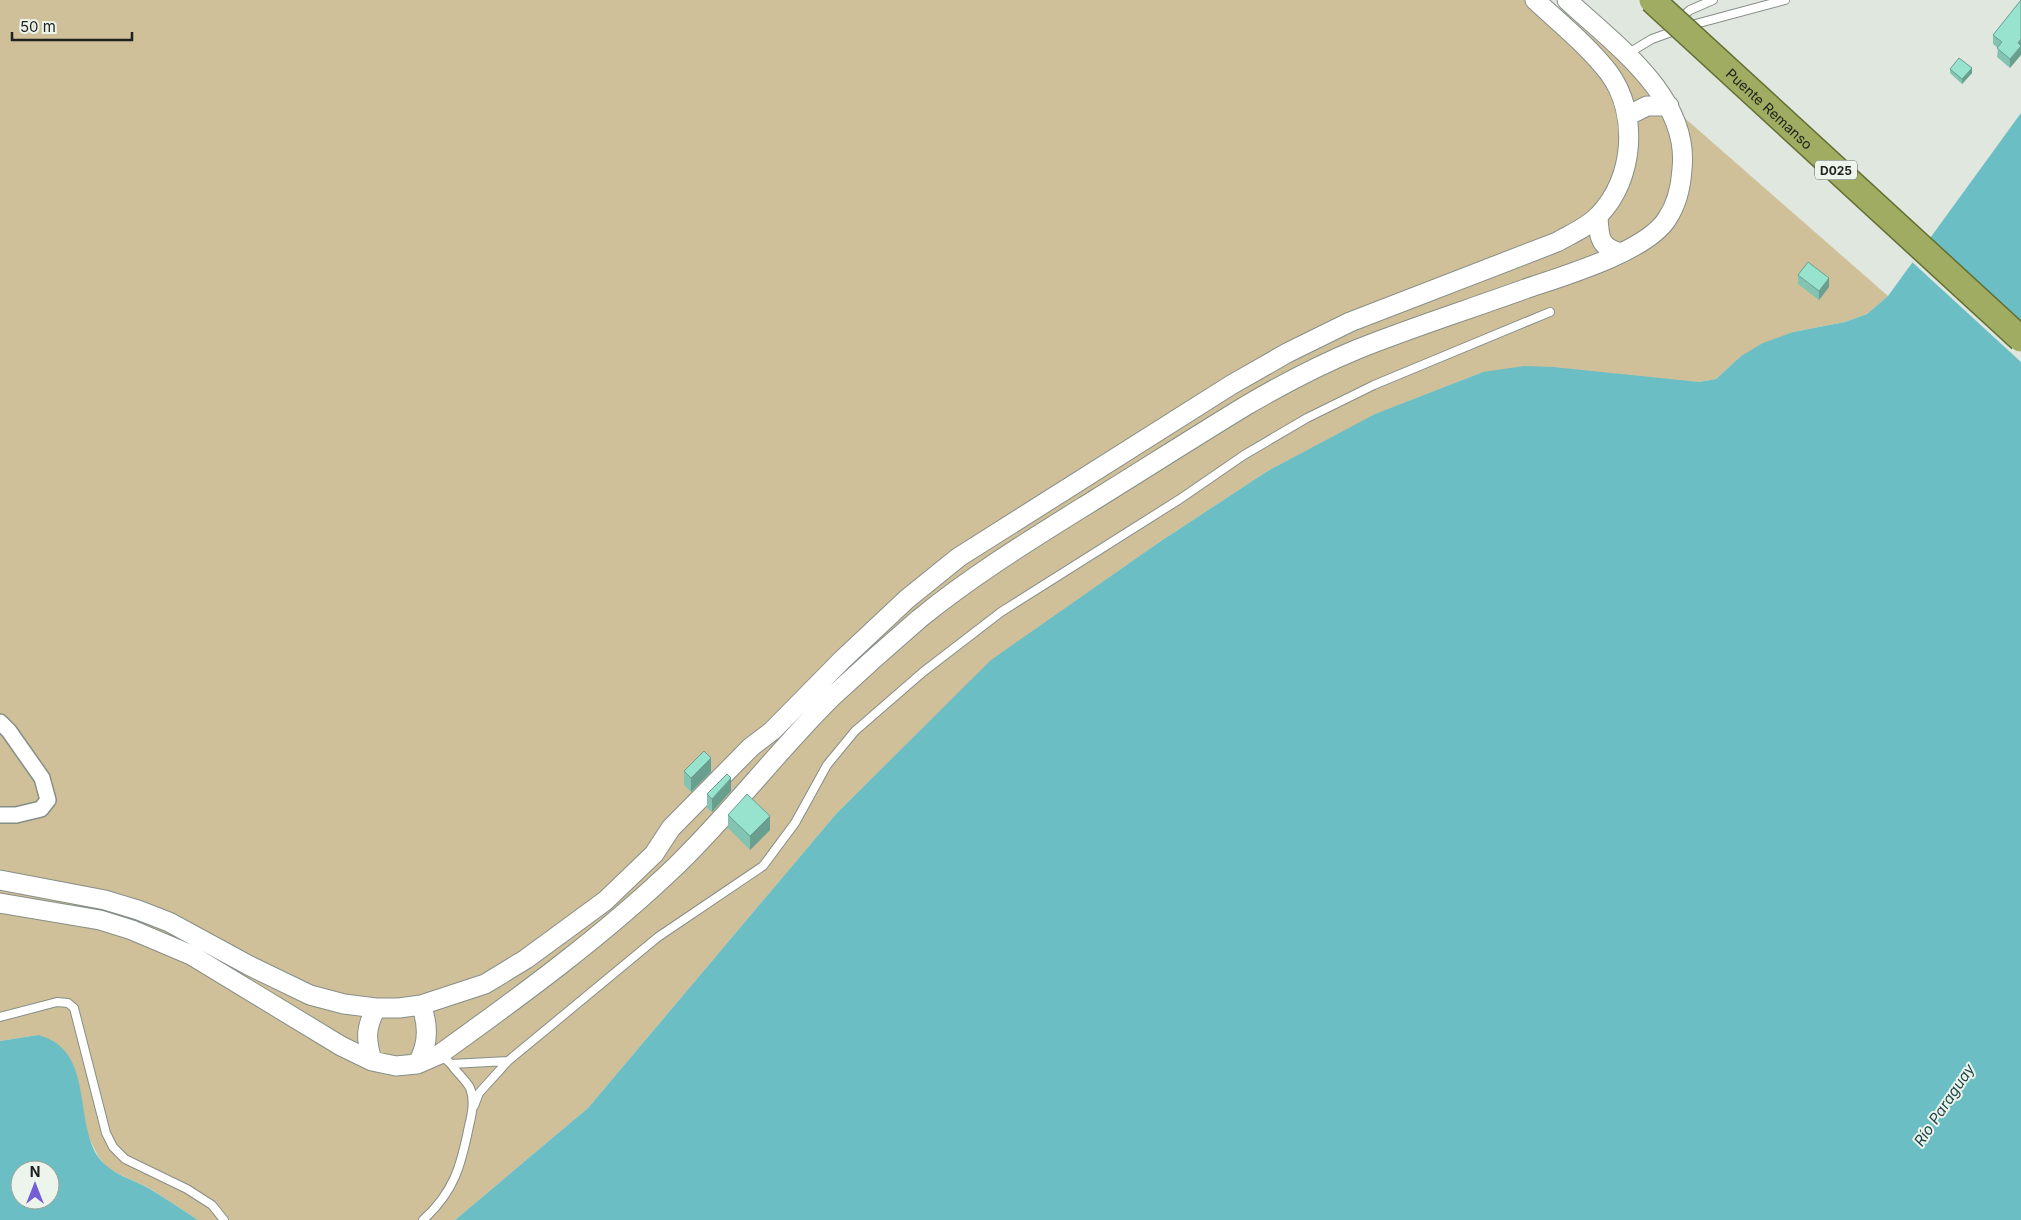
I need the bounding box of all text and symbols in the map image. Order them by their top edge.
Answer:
scale bar [12,10,132,42]
text: 50 m [20,17,56,36]
street label: Puente Remanso [1723,64,1817,152]
road number: D025 [1815,160,1857,180]
water label: Río Paraguay [1909,1060,1979,1150]
north arrow [10,1160,60,1210]
text: N [30,1163,40,1180]

